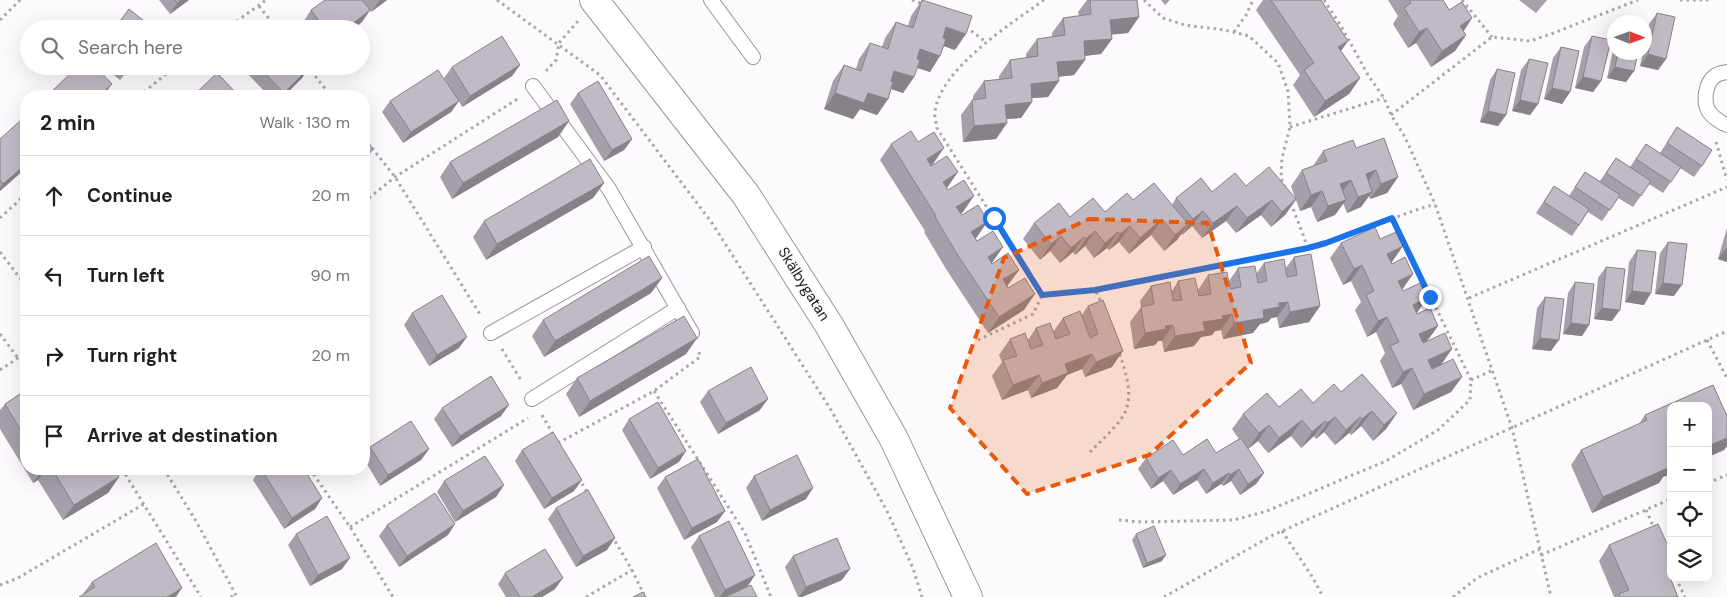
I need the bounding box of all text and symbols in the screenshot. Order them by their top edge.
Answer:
north arrow [1607,15,1652,60]
search box [20,20,370,75]
icon: search [38,34,66,62]
text: Search here [78,35,183,60]
text: 2 min [40,109,96,137]
text: Walk · 130 m [259,112,350,133]
icon: ahead [40,182,68,210]
text: Continue [87,183,173,208]
text: 20 m [311,185,350,206]
route start [983,207,1006,230]
street label: Skälbygatan [773,243,835,325]
icon: left [40,262,68,290]
text: Turn left [87,263,165,288]
text: 90 m [310,265,350,286]
route end [1419,286,1442,309]
icon: right [40,342,68,370]
text: Turn right [87,343,177,368]
text: 20 m [311,345,350,366]
map controls [1667,402,1712,582]
button: + [1667,402,1712,447]
icon: arrive [40,422,68,450]
text: Arrive at destination [87,423,278,448]
button: − [1667,447,1712,492]
button: locate [1667,492,1712,537]
button: layers [1667,537,1712,582]

